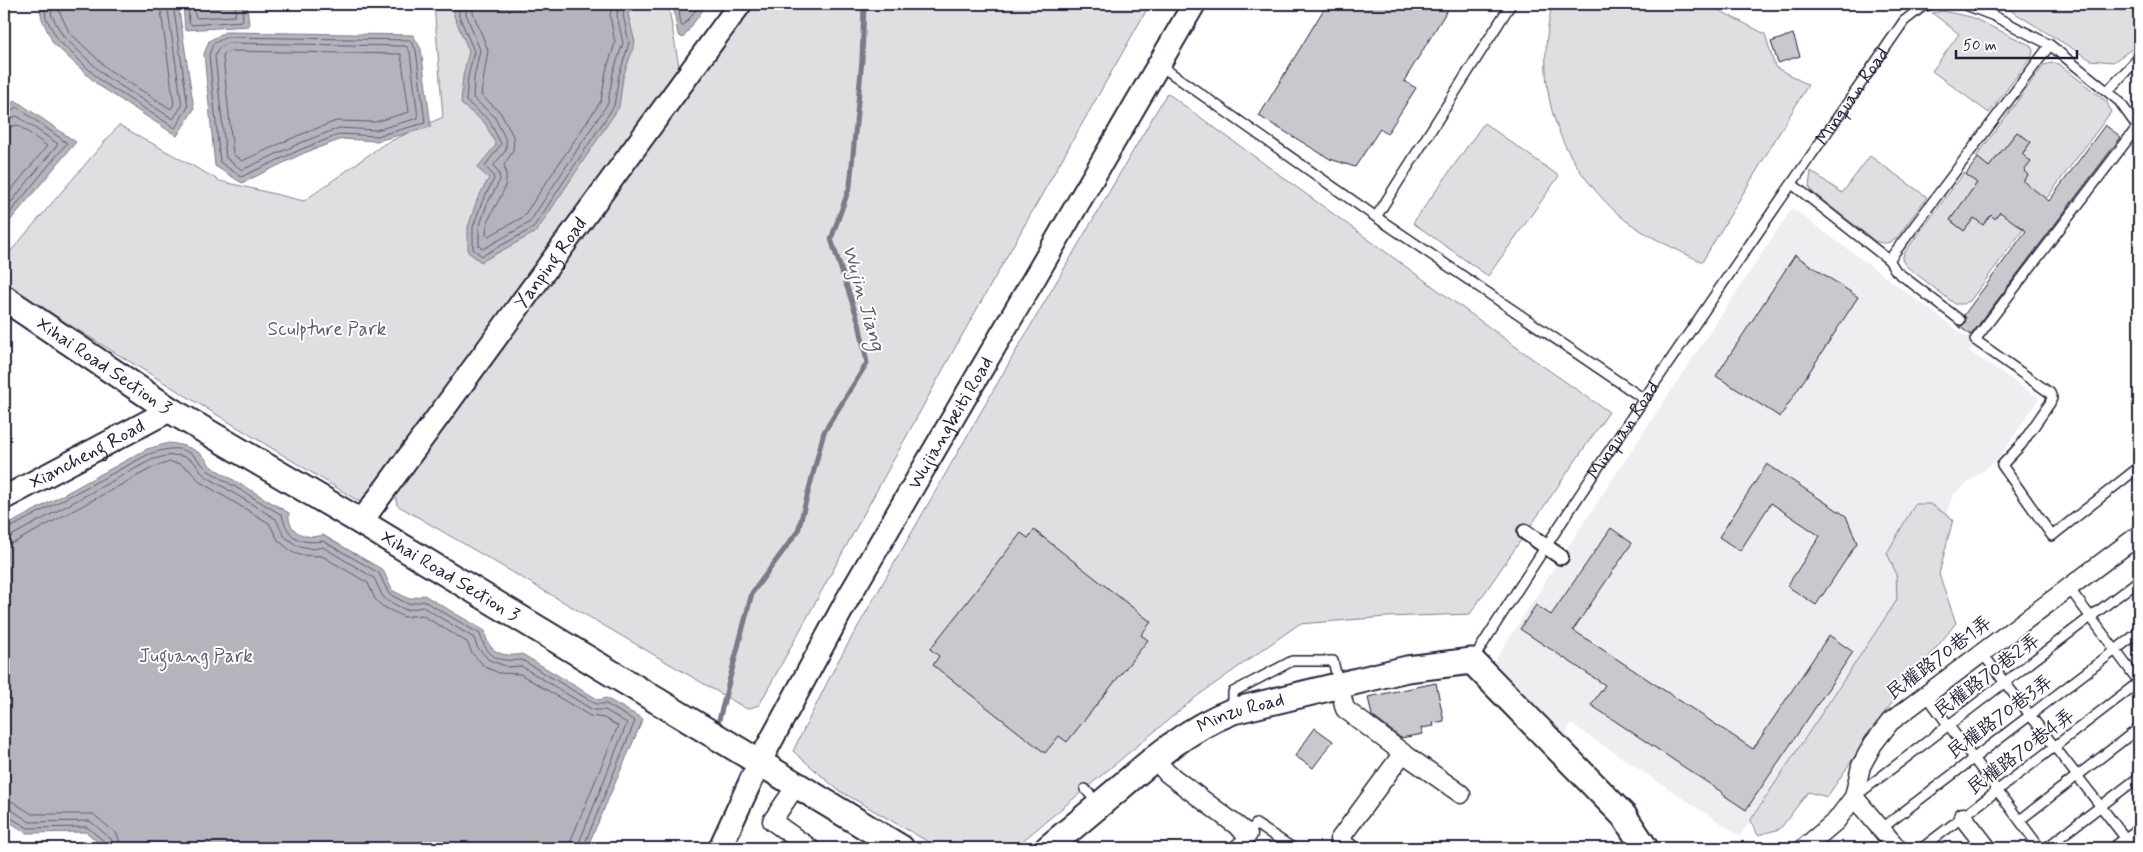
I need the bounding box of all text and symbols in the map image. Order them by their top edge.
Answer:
scale bar [1956,28,2077,60]
text: 50 m [1963,36,1997,56]
street label: Minquan Road [1810,42,1895,150]
street label: Yanping Road [509,212,592,314]
water label: Wujin Jiang [833,242,891,356]
street label: Xihai Road Section 3 [32,311,177,420]
park label: Sculpture Park [268,317,387,342]
street label: Wujiangbeiti Road [902,352,999,494]
street label: Minquan Road [1581,376,1665,484]
street label: Xiancheng Road [25,413,149,495]
street label: Xihai Road Section 3 [376,524,525,628]
street label: 民權路70巷1弄 [1881,610,1997,706]
street label: 民權路70巷2弄 [1929,628,2045,724]
park label: Juguang Park [139,644,253,672]
street label: 民權路70巷3弄 [1942,669,2058,765]
street label: Minzu Road [1192,687,1287,739]
street label: 民權路70巷4弄 [1962,703,2080,801]

